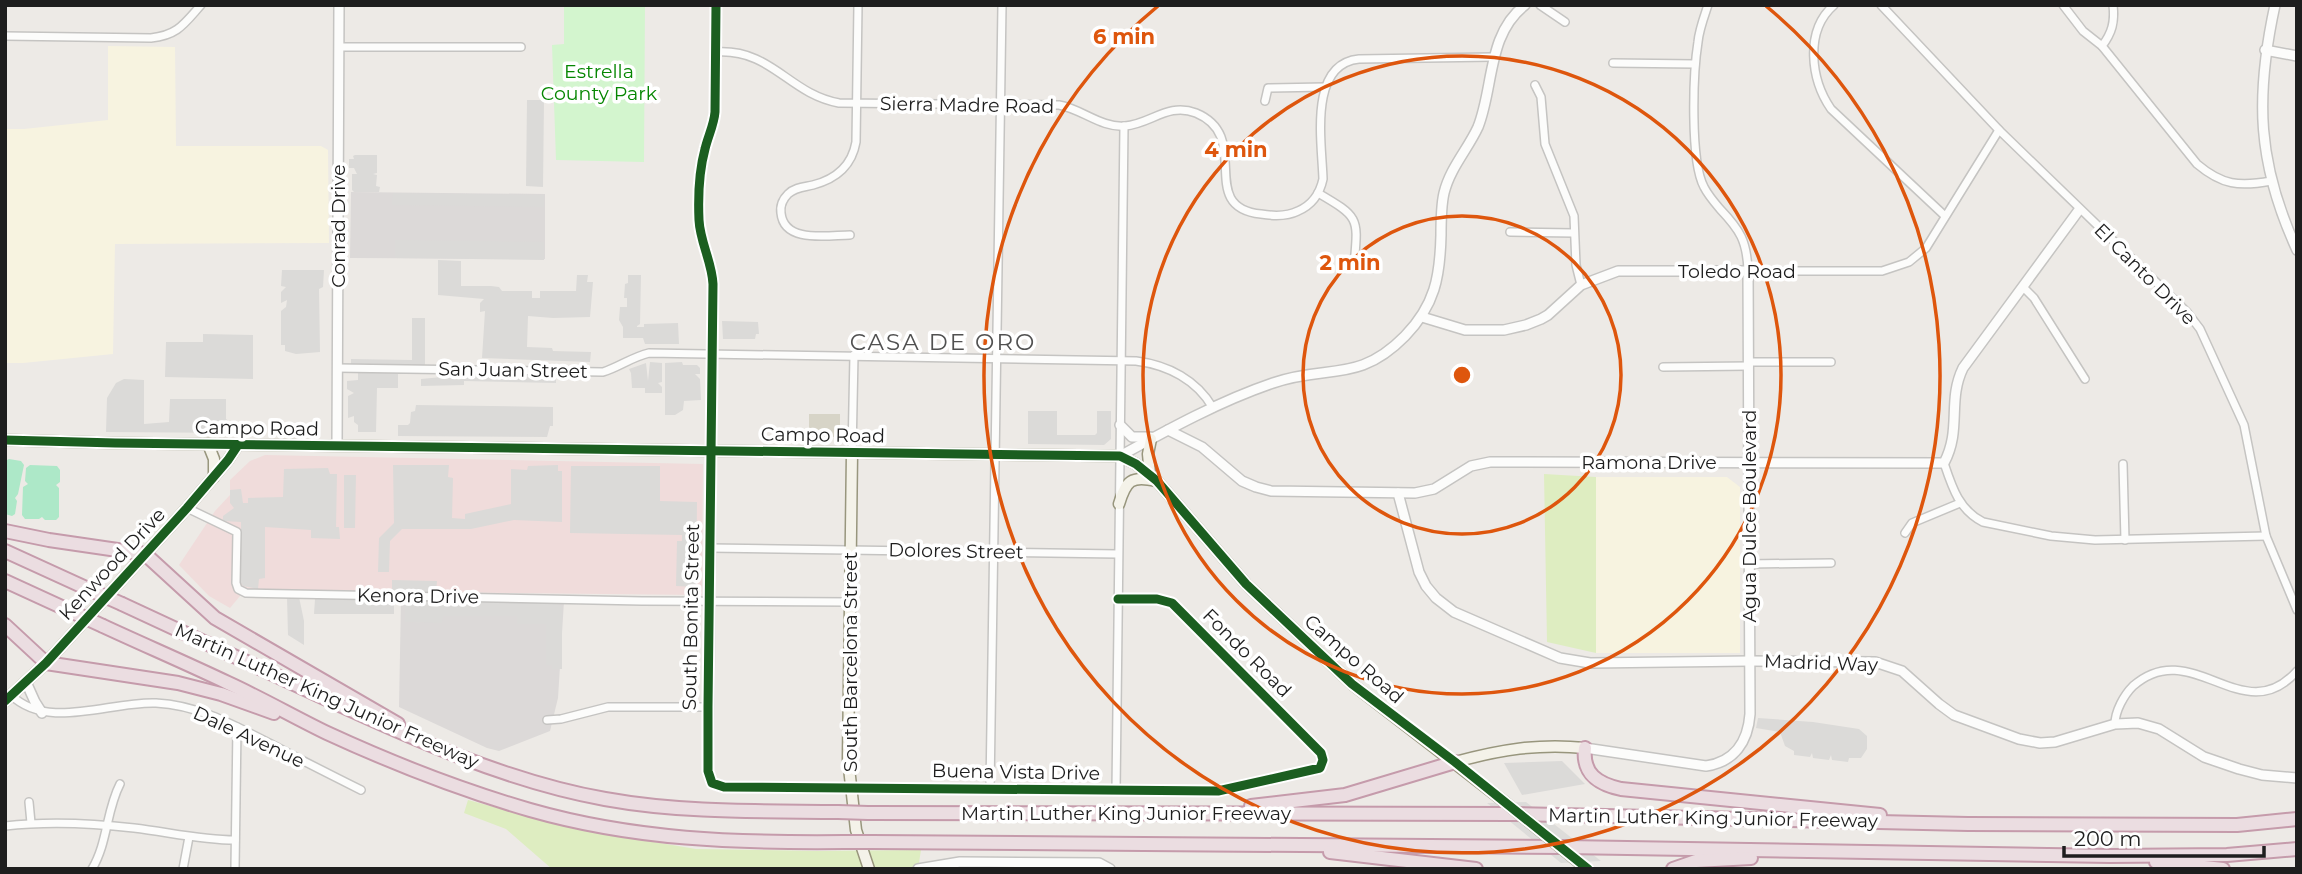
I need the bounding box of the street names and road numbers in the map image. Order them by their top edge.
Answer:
street label: Sierra Madre Road [880,92,1054,118]
street label: Conrad Drive [327,164,350,288]
street label: El Canto Drive [2089,218,2201,330]
street label: Toledo Road [1678,260,1796,283]
street label: San Juan Street [438,357,588,383]
street label: Agua Dulce Boulevard [1738,410,1761,622]
street label: Campo Road [195,415,319,441]
street label: Campo Road [761,422,885,448]
street label: Ramona Drive [1581,451,1717,474]
street label: Kenwood Drive [54,503,170,625]
street label: South Bonita Street [678,523,704,711]
street label: Dolores Street [888,538,1024,564]
street label: South Barcelona Street [839,552,862,772]
street label: Kenora Drive [357,583,479,609]
street label: Fondo Road [1198,604,1296,702]
street label: Campo Road [1300,610,1408,708]
street label: Martin Luther King Junior Freeway [172,618,483,774]
street label: Madrid Way [1764,650,1879,677]
street label: Dale Avenue [190,701,308,773]
street label: Buena Vista Drive [932,759,1100,785]
street label: Martin Luther King Junior Freeway [961,802,1292,825]
street label: Martin Luther King Junior Freeway [1548,804,1879,832]

